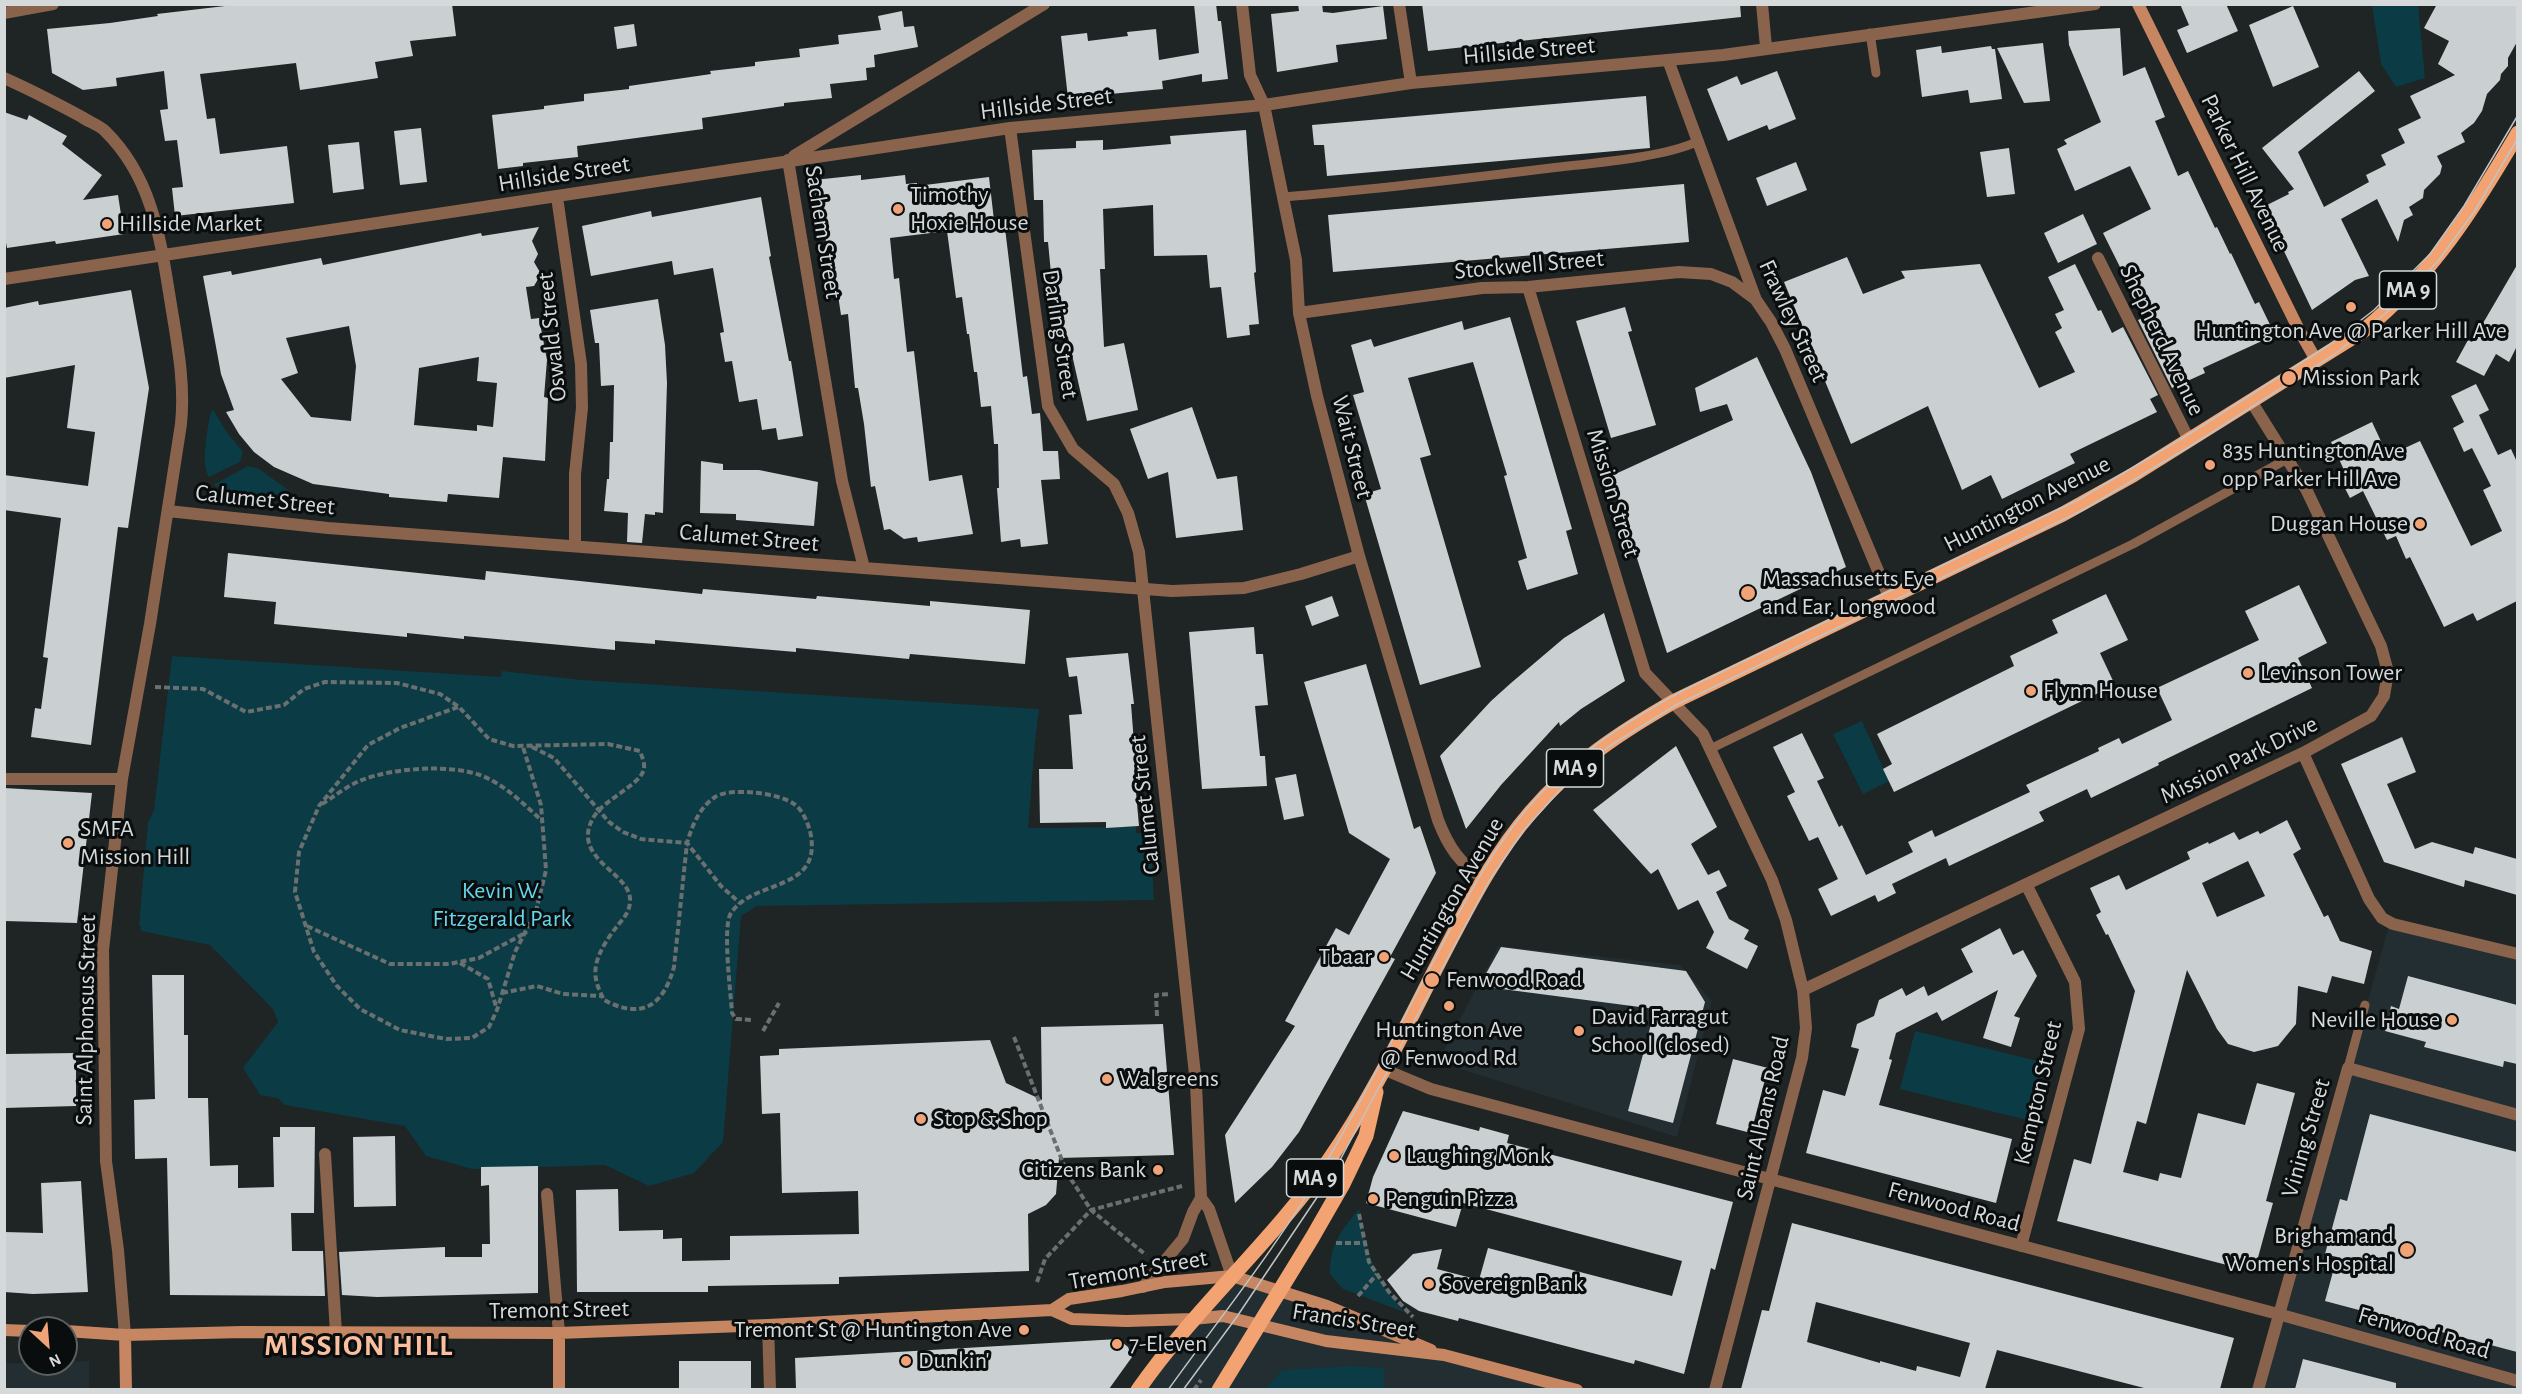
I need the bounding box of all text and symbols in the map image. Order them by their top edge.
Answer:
street label: Hillside Street [1462,31,1596,71]
street label: Hillside Street [978,82,1114,126]
street label: Parker Hill Avenue [2194,89,2296,257]
street label: Hillside Street [496,149,632,199]
street label: Sachem Street [798,163,848,301]
place label: Timothy Hoxie House [910,181,1029,237]
marker: Timothy Hoxie House [891,202,905,216]
place label: Hillside Market [119,210,262,238]
marker: Hillside Market [100,217,114,231]
street label: Stockwell Street [1453,244,1605,286]
street label: Frawley Street [1752,255,1834,387]
street label: Shepherd Avenue [2113,260,2211,420]
street label: Darling Street [1036,267,1084,401]
street label: Oswald Street [531,271,573,403]
road number: MA 9 [2380,271,2436,309]
marker: Huntington Ave @ Parker Hill Ave [2344,300,2358,314]
place label: Huntington Ave @ Parker Hill Ave [2195,317,2507,345]
place label: Mission Park [2302,364,2420,392]
marker: Mission Park [2280,369,2298,387]
street label: Wait Street [1325,393,1379,501]
street label: Mission Street [1580,425,1646,561]
place label: 835 Huntington Ave opp Parker Hill Ave [2222,437,2405,493]
street label: Huntington Avenue [1939,450,2115,558]
marker: 835 Huntington Ave opp Parker Hill Ave [2203,458,2217,472]
street label: Calumet Street [194,478,336,522]
place label: Duggan House [2270,510,2408,538]
marker: Duggan House [2413,517,2427,531]
street label: Calumet Street [678,518,820,558]
place label: Massachusetts Eye and Ear, Longwood [1762,565,1936,621]
marker: Massachusetts Eye and Ear, Longwood [1739,584,1757,602]
place label: Levinson Tower [2260,659,2402,687]
marker: Levinson Tower [2241,666,2255,680]
place label: Flynn House [2043,677,2158,705]
marker: Flynn House [2024,684,2038,698]
street label: Mission Park Drive [2156,709,2322,811]
street label: Calumet Street [1123,734,1167,876]
road number: MA 9 [1546,749,1604,787]
street label: Huntington Avenue [1394,812,1510,986]
place label: SMFA Mission Hill [80,815,190,871]
marker: SMFA Mission Hill [61,836,75,850]
park label: Kevin W. Fitzgerald Park [433,877,571,933]
street label: Saint Alphonsus Street [70,914,102,1126]
place label: Tbaar [1318,943,1372,971]
marker: Tbaar [1377,950,1391,964]
place label: Fenwood Road [1446,966,1582,994]
marker: Fenwood Road [1423,971,1441,989]
marker: Huntington Ave @ Fenwood Rd [1442,999,1456,1013]
place label: David Farragut School (closed) [1591,1003,1731,1059]
place label: Neville House [2310,1006,2440,1034]
marker: Neville House [2445,1013,2459,1027]
place label: Huntington Ave @ Fenwood Rd [1375,1016,1523,1072]
street label: Kempton Street [2007,1018,2069,1168]
marker: David Farragut School (closed) [1572,1024,1586,1038]
street label: Saint Albans Road [1730,1033,1796,1203]
place label: Walgreens [1119,1065,1219,1093]
marker: Walgreens [1100,1072,1114,1086]
street label: Vining Street [2275,1075,2337,1201]
place label: Stop & Shop [933,1105,1048,1133]
marker: Stop & Shop [914,1112,928,1126]
place label: Laughing Monk [1406,1142,1551,1170]
marker: Laughing Monk [1387,1149,1401,1163]
place label: Citizens Bank [1021,1156,1146,1184]
road number: MA 9 [1286,1159,1344,1197]
marker: Citizens Bank [1151,1163,1165,1177]
street label: Fenwood Road [1885,1175,2023,1239]
place label: Penguin Pizza [1385,1185,1515,1213]
marker: Penguin Pizza [1366,1192,1380,1206]
place label: Brigham and Women's Hospital [2225,1222,2394,1278]
marker: Brigham and Women's Hospital [2398,1241,2416,1259]
street label: Tremont Street [1066,1244,1210,1296]
place label: Sovereign Bank [1441,1270,1584,1298]
marker: Sovereign Bank [1422,1277,1436,1291]
street label: Tremont Street [489,1294,629,1326]
street label: Francis Street [1290,1297,1418,1345]
street label: Fenwood Road [2355,1300,2493,1366]
north arrow [18,1316,78,1376]
place label: Tremont St @ Huntington Ave [734,1316,1012,1344]
marker: Tremont St @ Huntington Ave [1017,1323,1031,1337]
district label: MISSION HILL [264,1328,454,1364]
place label: 7-Eleven [1129,1330,1207,1358]
marker: 7-Eleven [1110,1337,1124,1351]
place label: Dunkin' [918,1347,989,1375]
text: N [47,1351,64,1370]
marker: Dunkin' [899,1354,913,1368]

